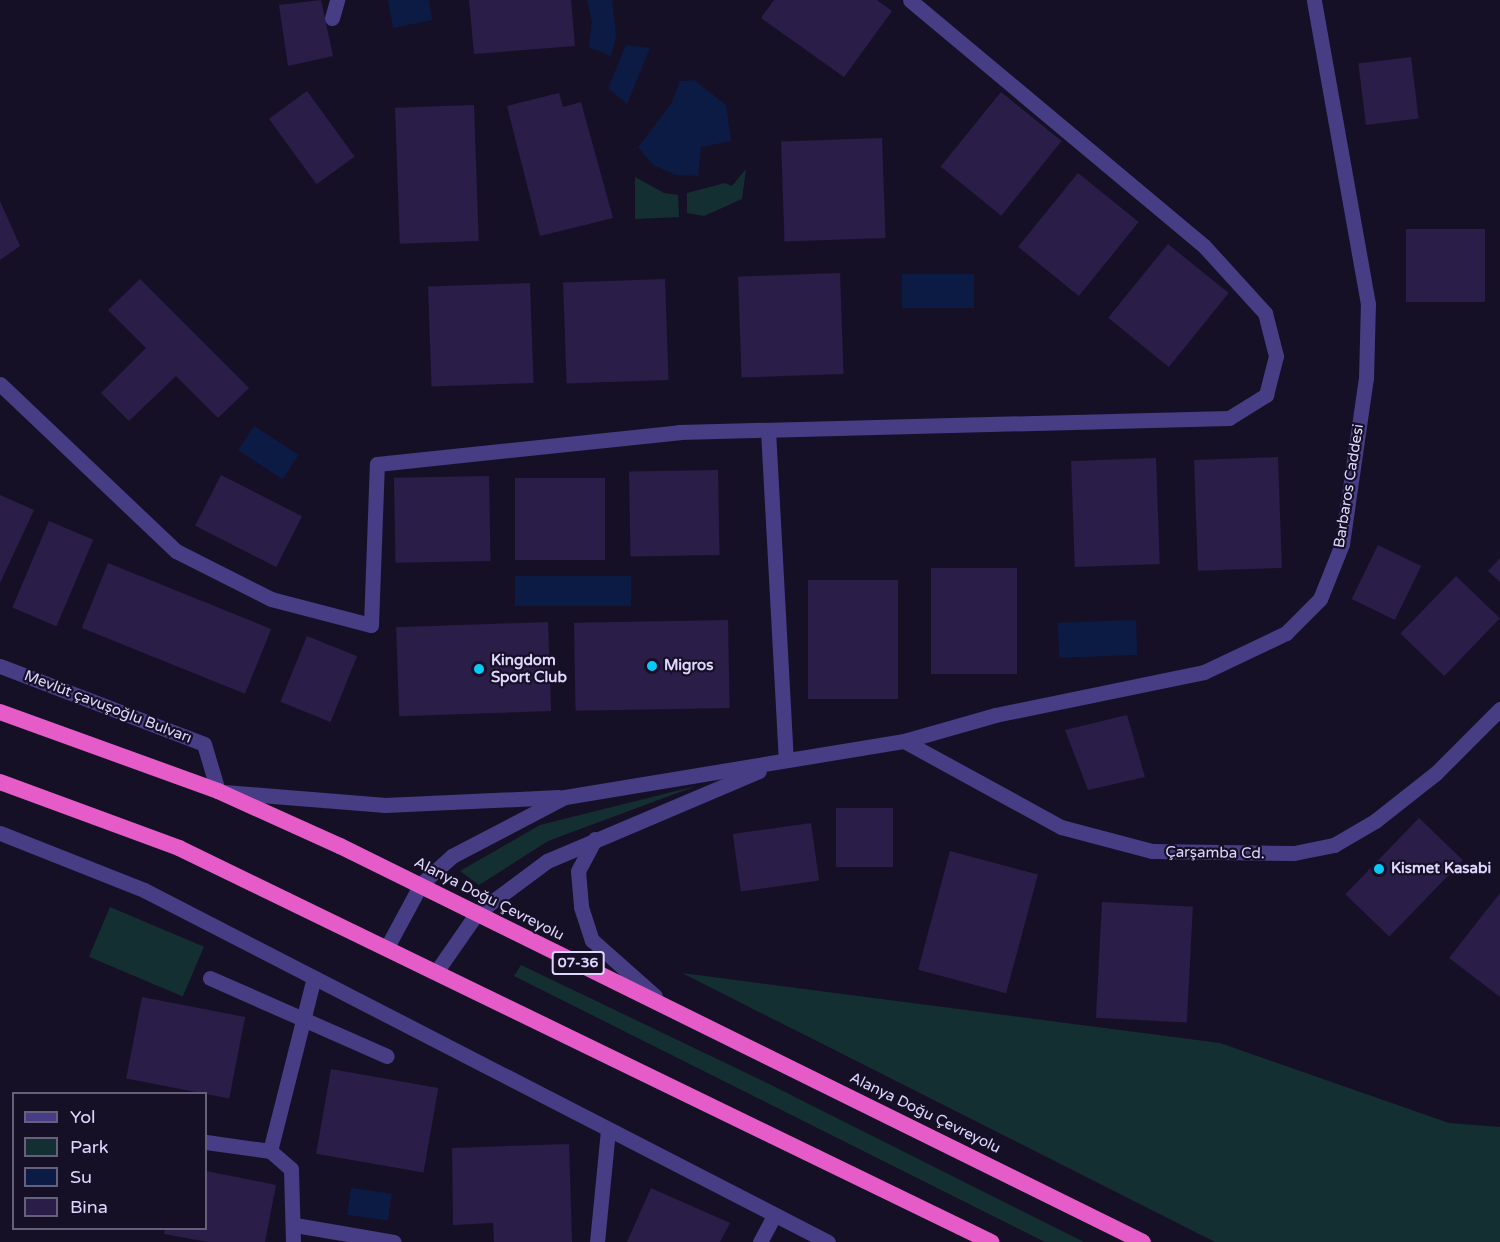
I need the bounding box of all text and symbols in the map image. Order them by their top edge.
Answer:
street label: Barbaros Caddesi [1330,423,1368,549]
place label: Kingdom Sport Club [491,651,567,686]
place label: Migros [664,657,713,675]
marker: Migros [645,659,659,673]
marker: Kingdom Sport Club [472,662,486,676]
street label: Mevlüt çavuşoğlu Bulvarı [22,667,194,747]
street label: Çarşamba Cd. [1165,843,1265,863]
street label: Alanya Doğu Çevreyolu [411,853,567,945]
place label: Kismet Kasabi [1391,860,1491,878]
marker: Kismet Kasabi [1372,862,1386,876]
road number: 07-36 [551,952,605,974]
street label: Alanya Doğu Çevreyolu [847,1069,1003,1157]
legend [12,1092,207,1230]
text: Yol [70,1106,96,1128]
text: Park [70,1136,108,1158]
text: Su [70,1166,92,1188]
text: Bina [70,1196,108,1218]

